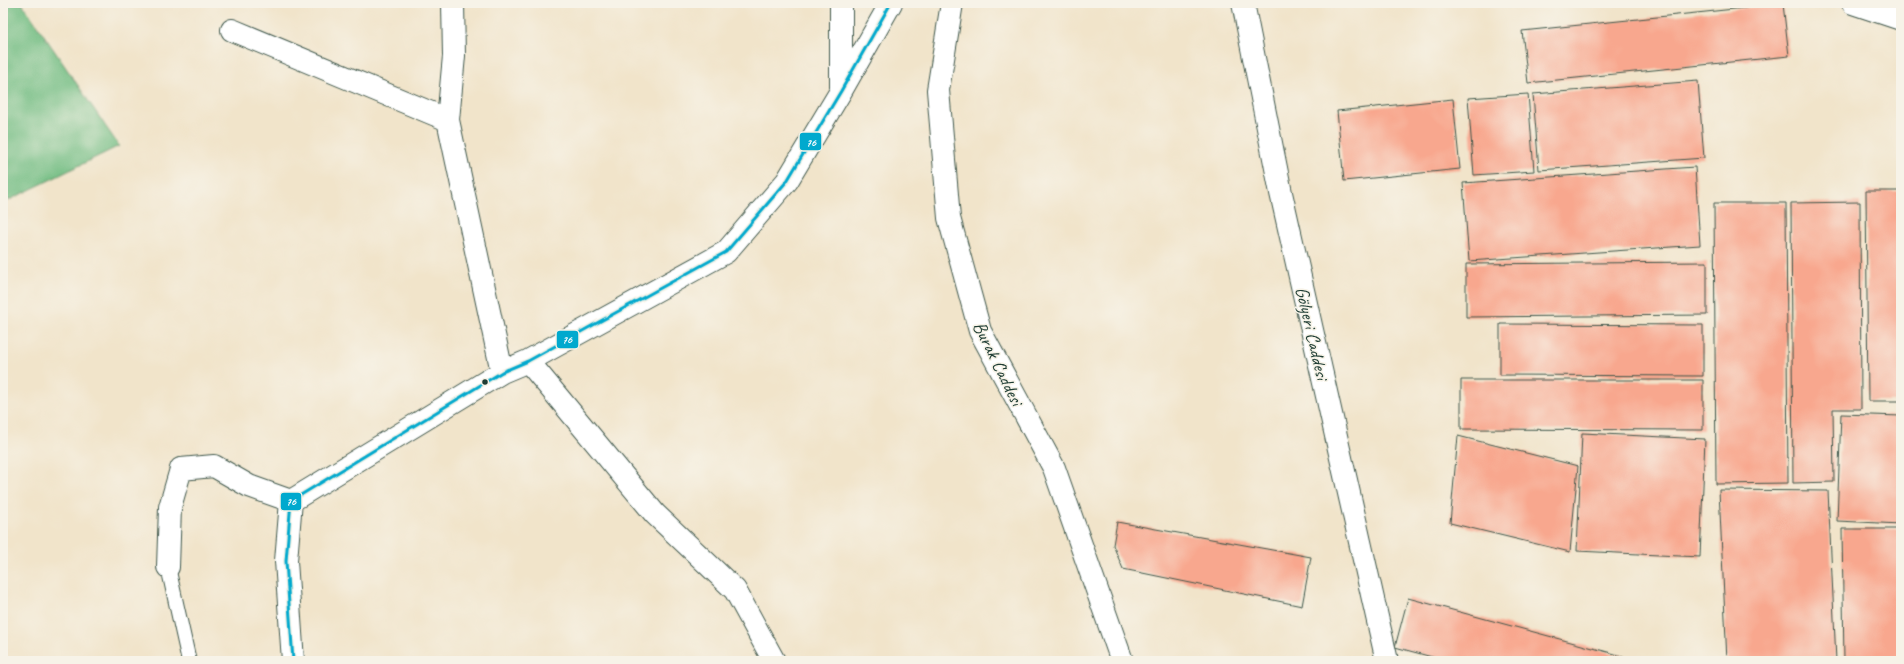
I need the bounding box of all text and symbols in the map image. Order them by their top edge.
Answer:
line badge: 76 [799,132,822,151]
text: 76 [806,135,817,149]
street label: Gölyeri Caddesi [1290,284,1335,384]
street label: Burak Caddesi [967,317,1030,412]
line badge: 76 [556,330,579,349]
text: 76 [562,332,573,346]
unlabelled marker [480,377,490,387]
line badge: 76 [280,492,302,511]
text: 76 [286,494,297,508]

